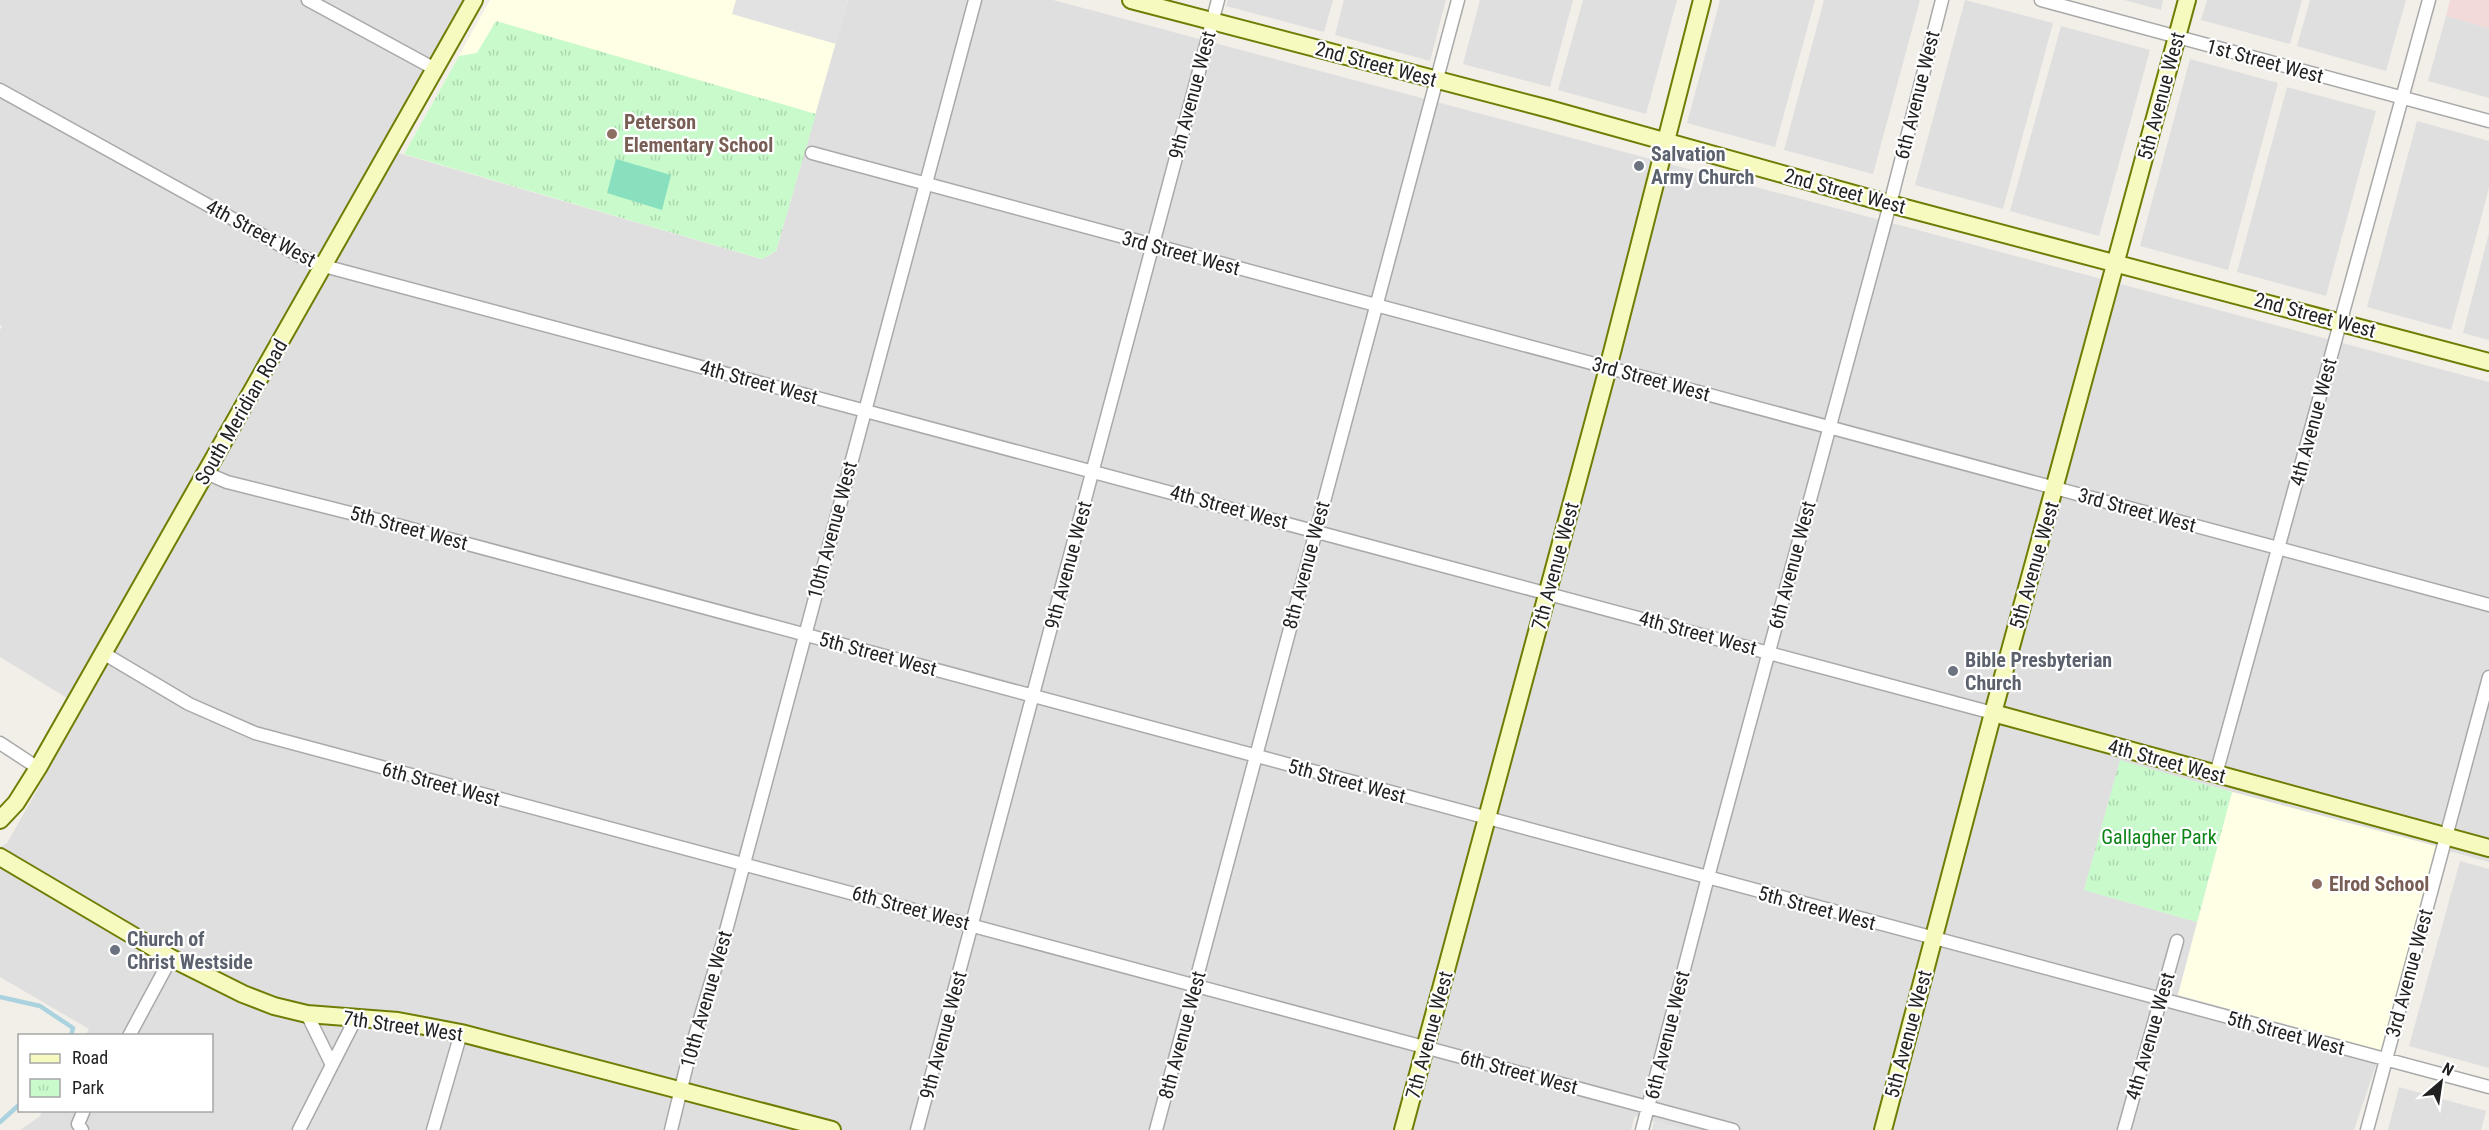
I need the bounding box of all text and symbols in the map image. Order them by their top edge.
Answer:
street label: 9th Avenue West [1163,28,1221,162]
street label: 6th Avenue West [1889,28,1945,162]
street label: 5th Avenue West [2132,29,2190,163]
street label: 1st Street West [2204,34,2326,88]
street label: 2nd Street West [1313,36,1439,92]
place label: Peterson Elementary School [624,110,773,157]
marker: Peterson Elementary School [605,127,619,141]
place label: Salvation Army Church [1651,142,1754,189]
marker: Salvation Army Church [1632,159,1646,173]
street label: 2nd Street West [1782,163,1908,219]
street label: 4th Street West [202,194,320,272]
street label: 3rd Street West [1119,226,1243,280]
street label: 2nd Street West [2252,287,2378,343]
street label: South Meridian Road [190,335,292,489]
street label: 3rd Street West [1589,352,1713,406]
street label: 4th Street West [698,355,821,409]
street label: 4th Avenue West [2284,355,2342,489]
street label: 10th Avenue West [802,459,862,601]
street label: 4th Street West [1168,480,1291,534]
street label: 3rd Street West [2075,483,2199,537]
street label: 9th Avenue West [1039,498,1097,632]
street label: 8th Avenue West [1277,498,1335,632]
street label: 6th Avenue West [1763,498,1821,632]
street label: 5th Avenue West [2004,498,2064,632]
street label: 7th Avenue West [1526,499,1584,633]
street label: 5th Street West [348,501,471,555]
street label: 4th Street West [1637,606,1760,660]
street label: 5th Street West [817,627,940,681]
place label: Bible Presbyterian Church [1965,648,2112,695]
marker: Bible Presbyterian Church [1946,664,1960,678]
street label: 4th Street West [2106,734,2229,788]
street label: 5th Street West [1286,754,1409,808]
street label: 6th Street West [380,757,503,811]
park label: Gallagher Park [2101,825,2217,849]
place label: Elrod School [2329,872,2429,896]
marker: Elrod School [2310,877,2324,891]
street label: 6th Street West [850,881,973,935]
street label: 5th Street West [1756,881,1879,935]
street label: 3rd Avenue West [2380,906,2438,1040]
place label: Church of Christ Westside [127,927,253,974]
street label: 10th Avenue West [675,928,737,1070]
marker: Church of Christ Westside [108,943,122,957]
street label: 5th Avenue West [1879,967,1937,1101]
street label: 9th Avenue West [914,968,972,1102]
street label: 8th Avenue West [1153,968,1211,1102]
street label: 7th Avenue West [1400,968,1458,1102]
street label: 6th Avenue West [1639,968,1695,1102]
street label: 4th Avenue West [2120,969,2180,1103]
street label: 7th Street West [341,1006,465,1046]
street label: 5th Street West [2225,1006,2348,1060]
legend [18,1034,213,1112]
street label: 6th Street West [1458,1045,1581,1099]
text: Road [72,1047,108,1068]
north arrow [2411,1052,2471,1112]
text: N [2439,1059,2457,1080]
text: Park [72,1077,104,1098]

